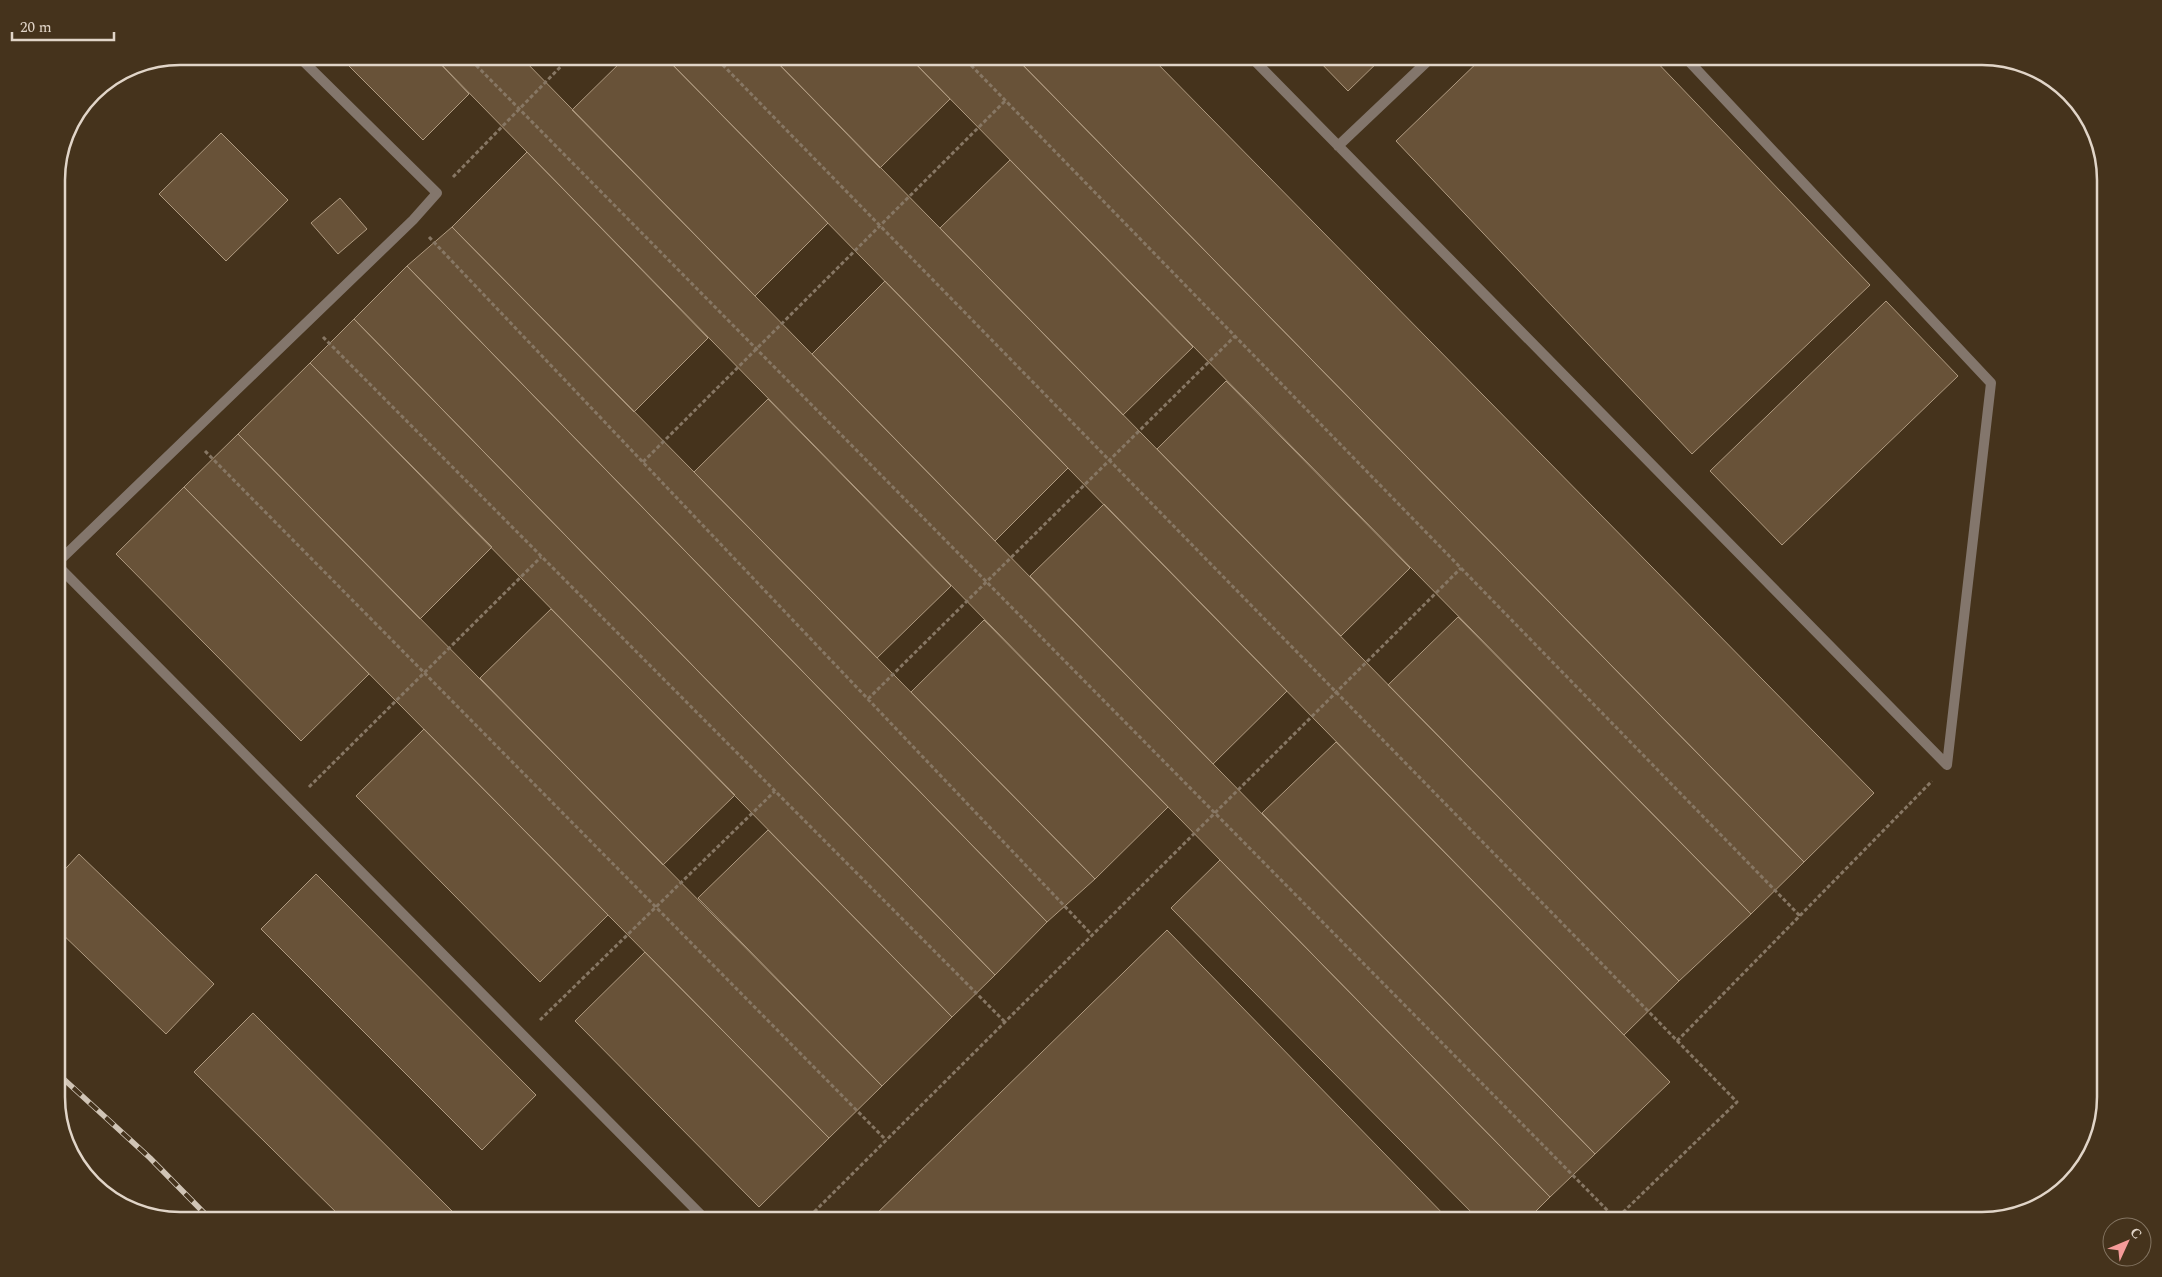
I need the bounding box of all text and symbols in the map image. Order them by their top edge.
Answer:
scale bar [12,10,115,42]
text: 20 m [20,16,52,39]
north arrow [2102,1217,2152,1267]
text: С [2125,1222,2147,1244]

